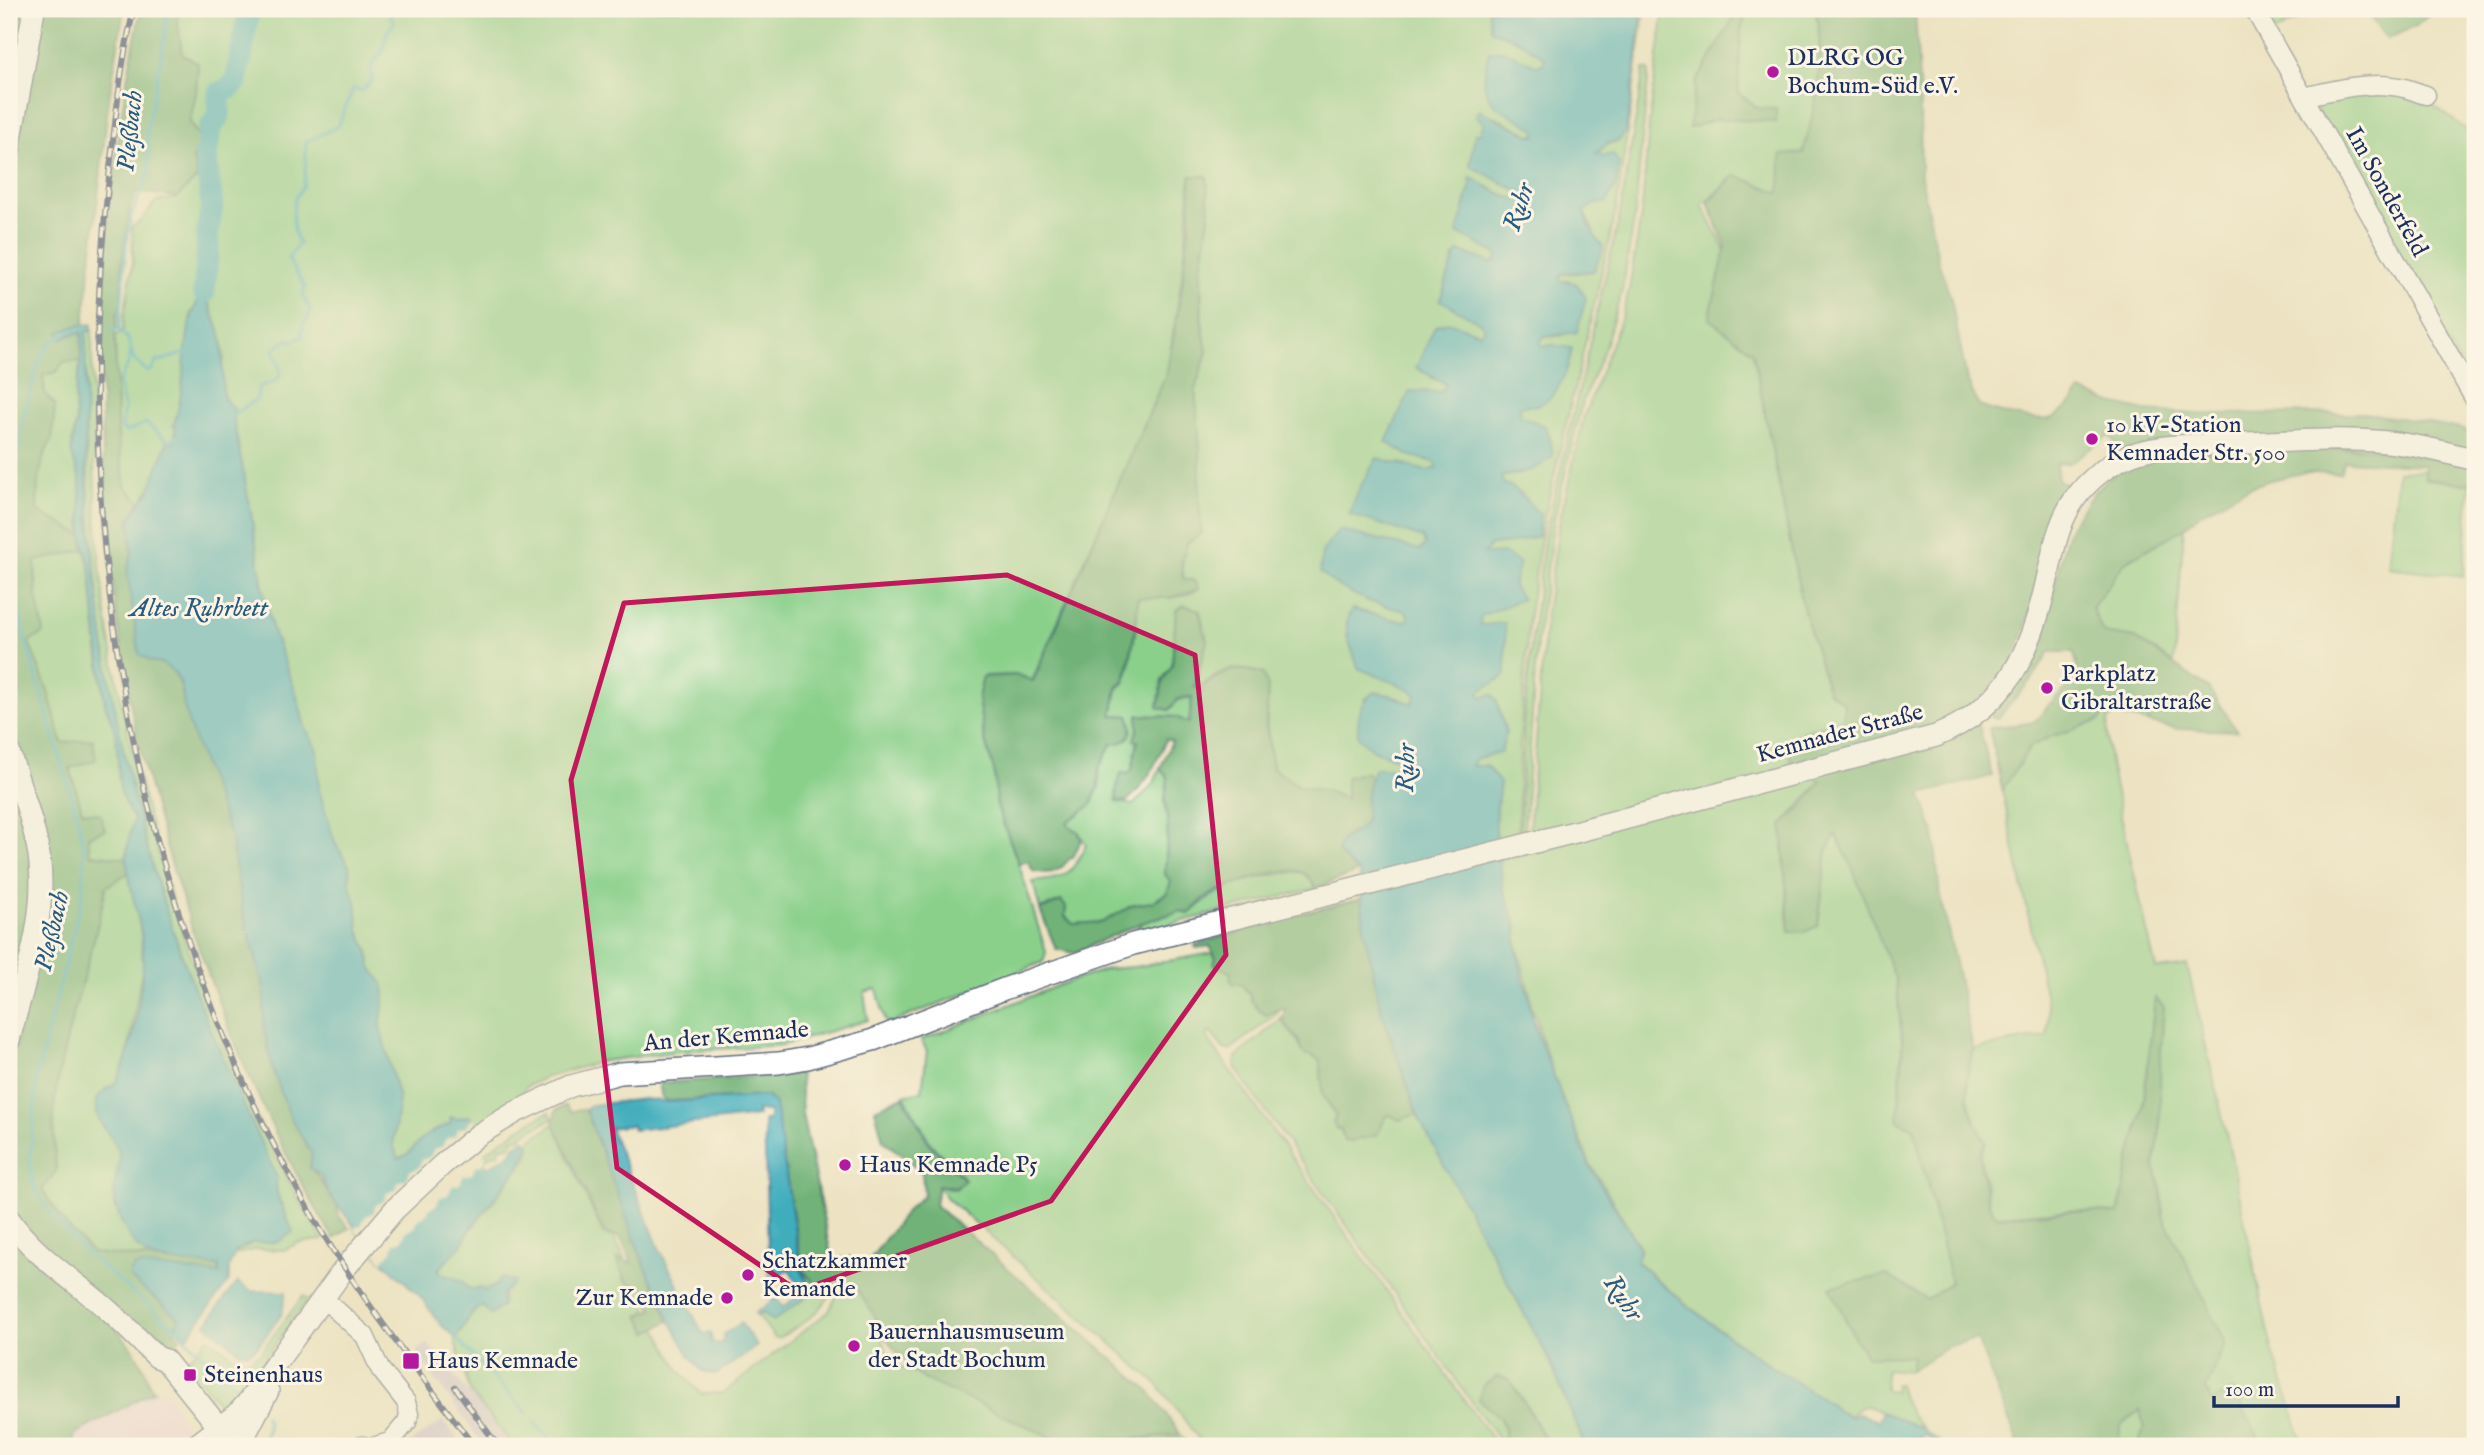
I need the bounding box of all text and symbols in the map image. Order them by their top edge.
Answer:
place label: DLRG OG Bochum-Süd e.V. [1787,43,1958,102]
marker: DLRG OG Bochum-Süd e.V. [1765,64,1781,80]
water label: Pleßbach [109,89,151,173]
street label: Im Sonderfeld [2338,122,2434,262]
water label: Ruhr [1496,178,1543,235]
place label: 10 kV-Station Kemnader Str. 500 [2106,410,2286,469]
marker: 10 kV-Station Kemnader Str. 500 [2084,431,2100,447]
water label: Altes Ruhrbett [127,592,270,625]
place label: Parkplatz Gibraltarstraße [2061,659,2212,718]
marker: Parkplatz Gibraltarstraße [2039,680,2055,696]
street label: Kemnader Straße [1753,697,1927,771]
water label: Ruhr [1389,742,1423,793]
water label: Pleßbach [27,888,77,974]
street label: An der Kemnade [641,1014,810,1060]
place label: Haus Kemnade P5 [859,1150,1038,1181]
marker: Haus Kemnade P5 [837,1157,853,1173]
place label: Schatzkammer Kemande [762,1246,907,1305]
marker: Schatzkammer Kemande [740,1267,756,1283]
water label: Ruhr [1596,1269,1651,1328]
place label: Zur Kemnade [576,1283,713,1314]
marker: Zur Kemnade [719,1290,735,1306]
place label: Bauernhausmuseum der Stadt Bochum [868,1317,1065,1376]
marker: Bauernhausmuseum der Stadt Bochum [846,1338,862,1354]
place label: Haus Kemnade [427,1346,578,1377]
marker: Haus Kemnade [401,1351,421,1371]
place label: Steinenhaus [204,1360,323,1391]
scale bar [2214,1364,2398,1408]
marker: Steinenhaus [182,1367,198,1383]
text: 100 m [2225,1377,2274,1404]

